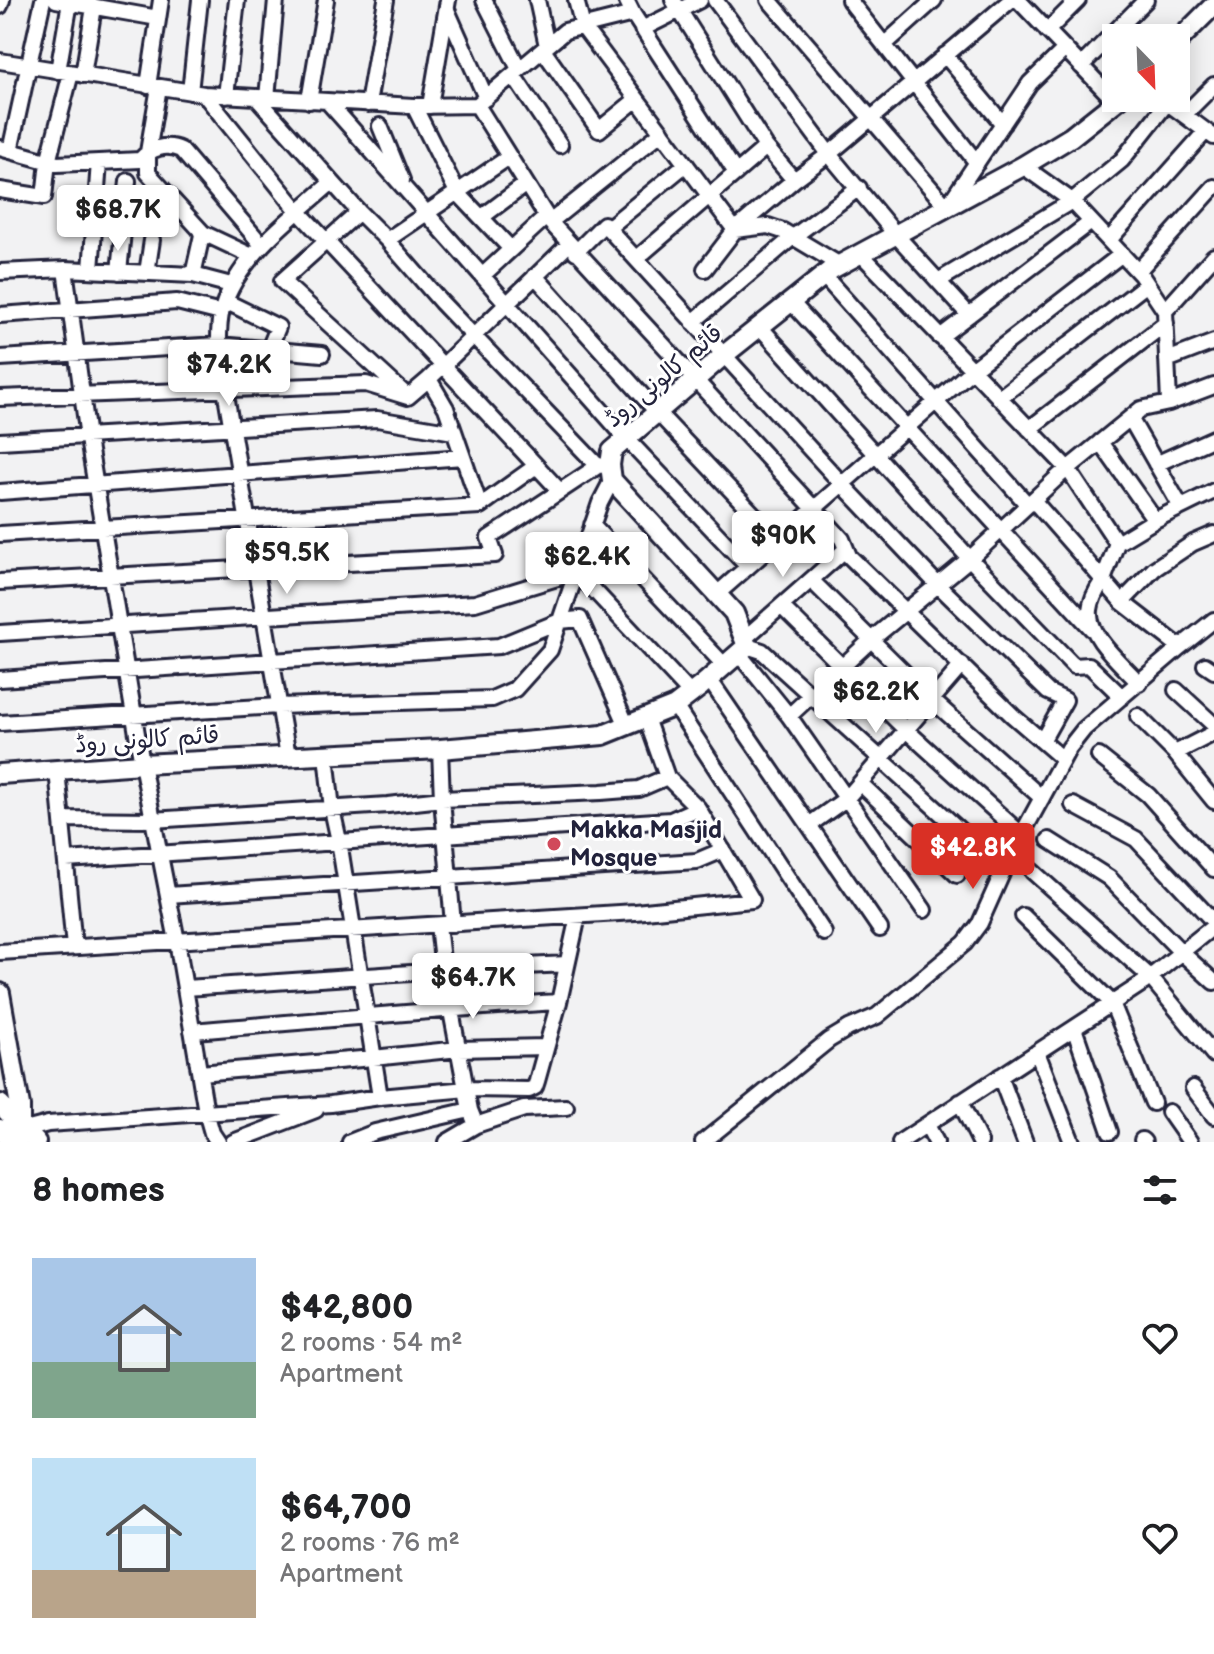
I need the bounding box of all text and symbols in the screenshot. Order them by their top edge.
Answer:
north arrow [1102,24,1190,112]
map controls [1102,24,1190,112]
pin: $68.7K [53,185,183,253]
text: $68.7K [75,195,161,226]
street label: قائم کالونی روڈ [599,318,731,436]
pin: $74.2K [164,340,294,408]
text: $74.2K [186,350,272,381]
pin: $90K [736,511,830,579]
text: $90K [750,521,816,552]
pin: $59.5K [222,528,352,596]
pin: $62.4K [522,532,652,600]
text: $59.5K [244,538,330,569]
text: $62.4K [543,542,631,573]
pin: $62.2K [811,667,941,735]
text: $62.2K [832,677,920,708]
street label: قائم کالونی روڈ [74,720,220,763]
place label: Makka Masjid Mosque [570,816,722,873]
pin: $42.8K [908,823,1038,891]
text: $42.8K [929,833,1017,864]
marker: Makka Masjid Mosque [545,835,563,853]
pin: $64.7K [408,953,538,1021]
text: $64.7K [430,963,516,994]
icon: filters [1138,1168,1182,1212]
text: 8 homes [32,1170,165,1211]
text: $42,800 [280,1287,413,1328]
icon: home [96,1290,192,1386]
icon: heart [1138,1316,1182,1360]
text: 2 rooms · 54 m² [280,1328,463,1359]
text: Apartment [280,1359,403,1390]
text: $64,700 [280,1487,412,1528]
icon: home [96,1490,192,1586]
icon: heart [1138,1516,1182,1560]
text: 2 rooms · 76 m² [280,1528,460,1559]
text: Apartment [280,1559,403,1590]

